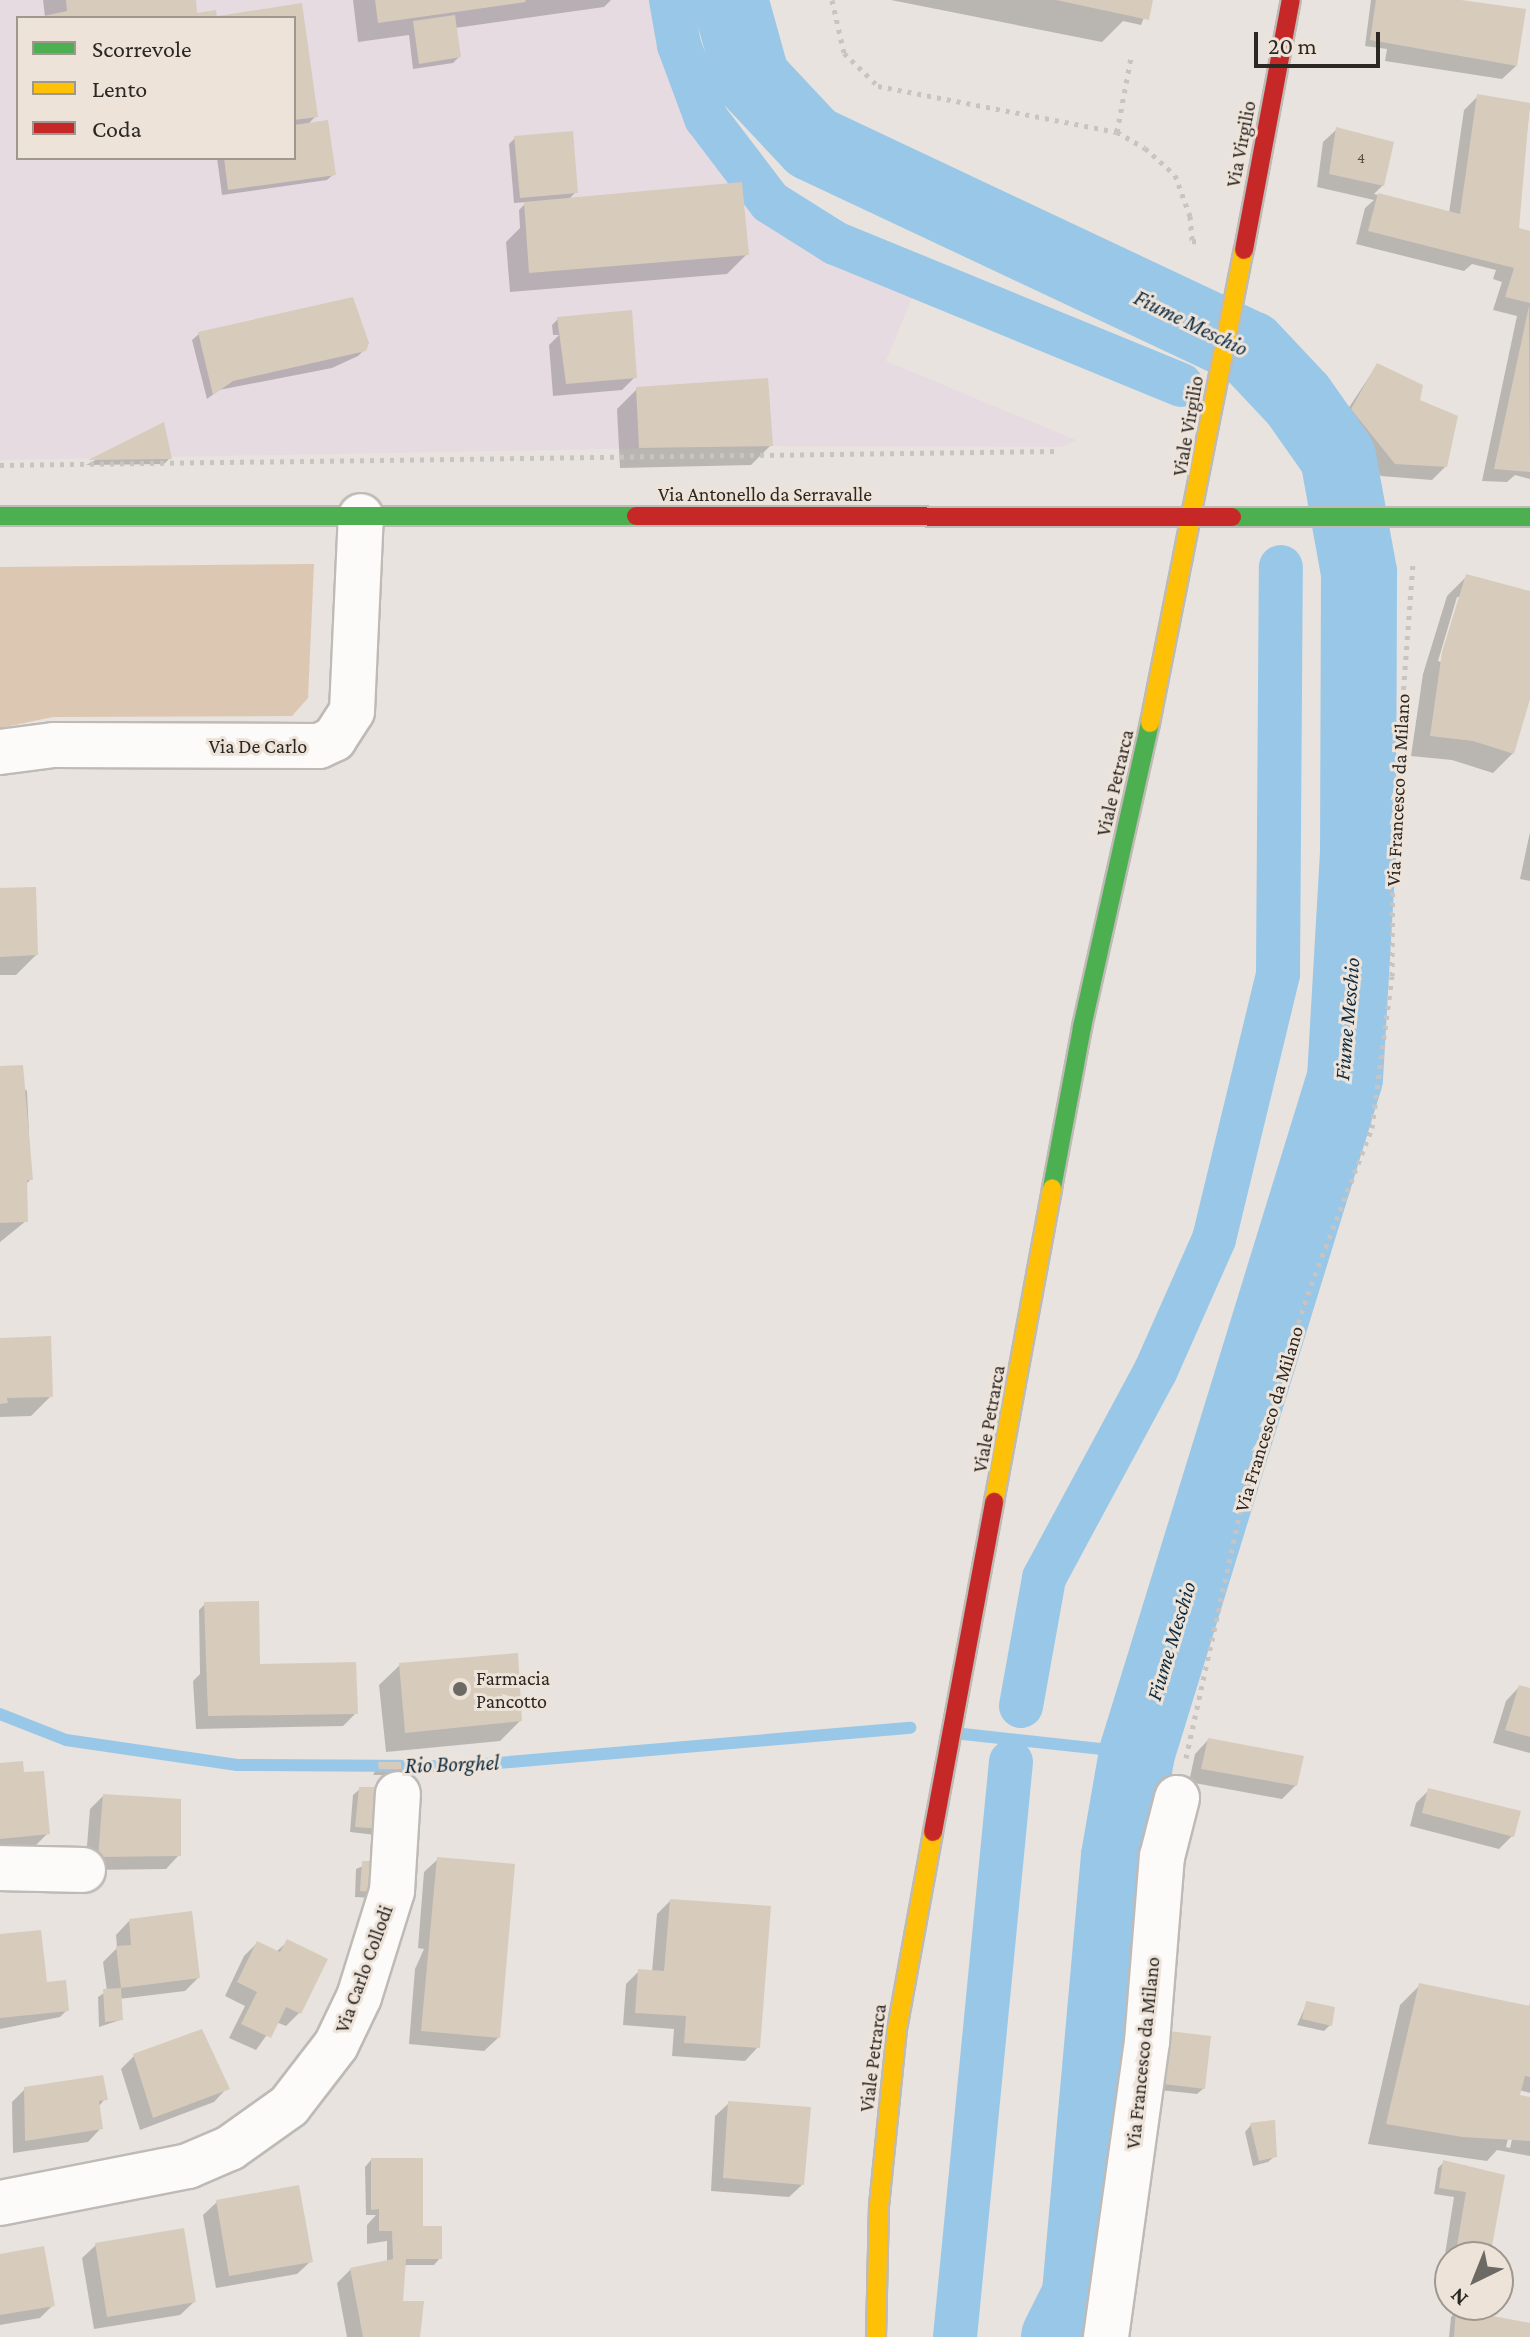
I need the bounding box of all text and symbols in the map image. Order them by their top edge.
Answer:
legend [16,16,296,160]
scale bar [1258,16,1384,66]
text: 20 m [1268,32,1317,59]
text: Scorrevole [92,35,192,62]
text: Lento [92,75,147,102]
street label: Via Virgilio [1221,99,1261,189]
text: Coda [92,115,142,142]
house number: 4 [1357,148,1365,168]
water label: Fiume Meschio [1130,284,1252,362]
street label: Viale Virgilio [1167,374,1209,478]
street label: Via Antonello da Serravalle [658,482,872,506]
street label: Via Francesco da Milano [1381,693,1415,887]
street label: Viale Petrarca [1091,727,1139,839]
street label: Via De Carlo [209,734,307,758]
water label: Fiume Meschio [1328,956,1366,1082]
street label: Via Francesco da Milano [1229,1323,1309,1515]
street label: Viale Petrarca [968,1363,1010,1475]
water label: Fiume Meschio [1140,1578,1202,1704]
place label: Farmacia Pancotto [476,1666,550,1713]
marker: Farmacia Pancotto [451,1680,469,1698]
water label: Rio Borghel [404,1749,500,1779]
street label: Via Carlo Collodi [330,1902,398,2036]
street label: Via Francesco da Milano [1121,1956,1165,2150]
street label: Viale Petrarca [854,2003,892,2113]
north arrow [1434,2241,1514,2321]
text: N [1445,2283,1473,2312]

